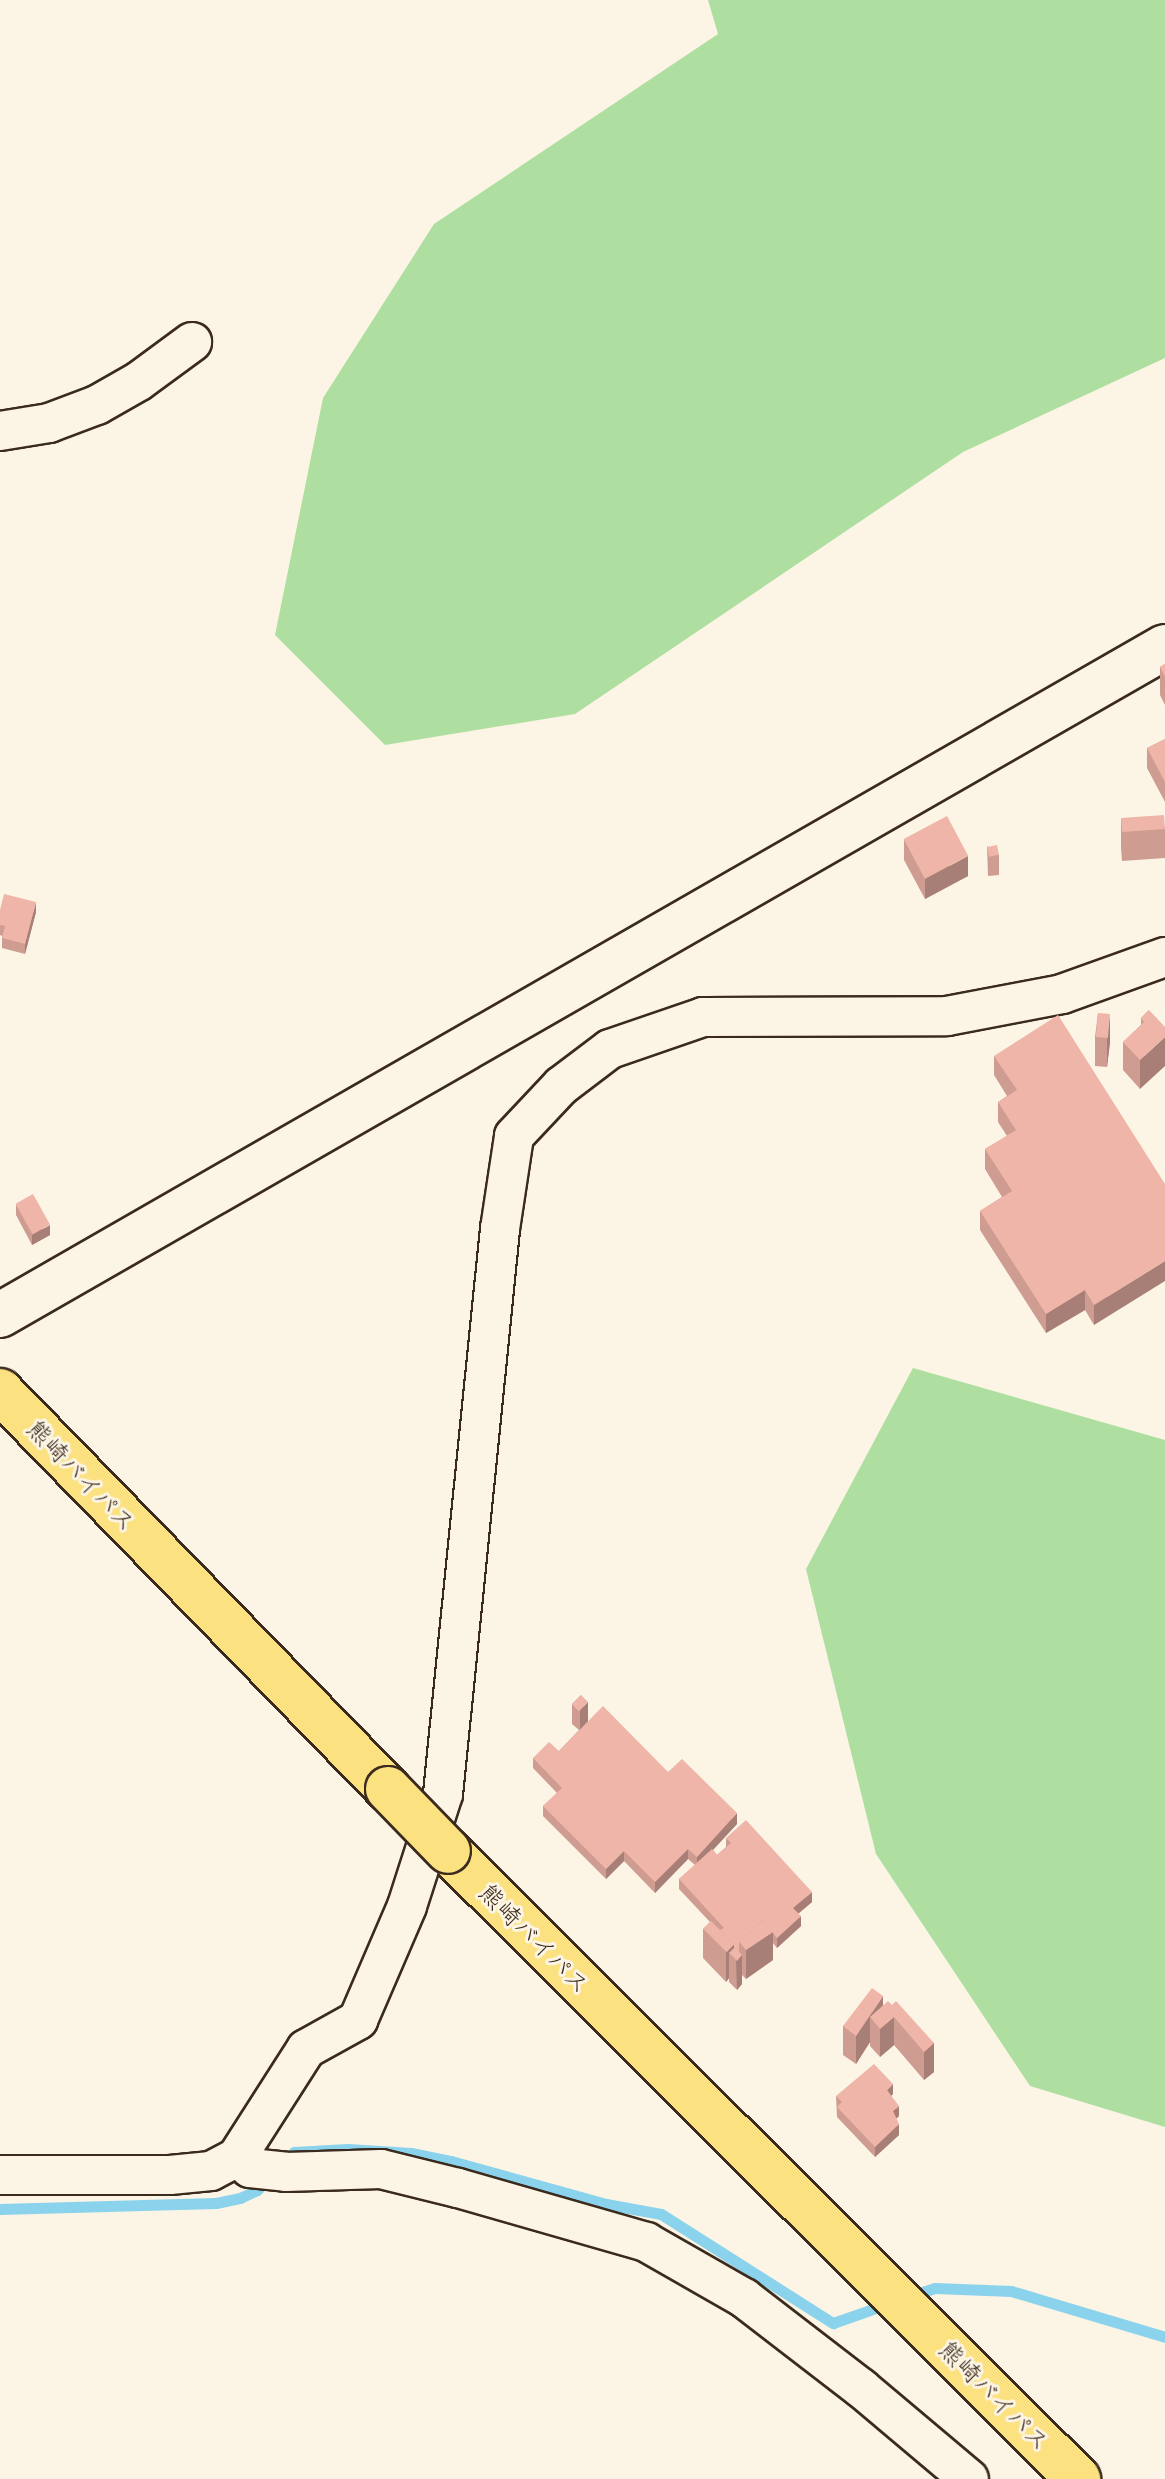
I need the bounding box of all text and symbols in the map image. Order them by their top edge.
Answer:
street label: 熊崎バイパス [22,1413,142,1537]
street label: 熊崎バイパス [474,1877,596,1999]
street label: 熊崎バイパス [934,2334,1056,2456]

